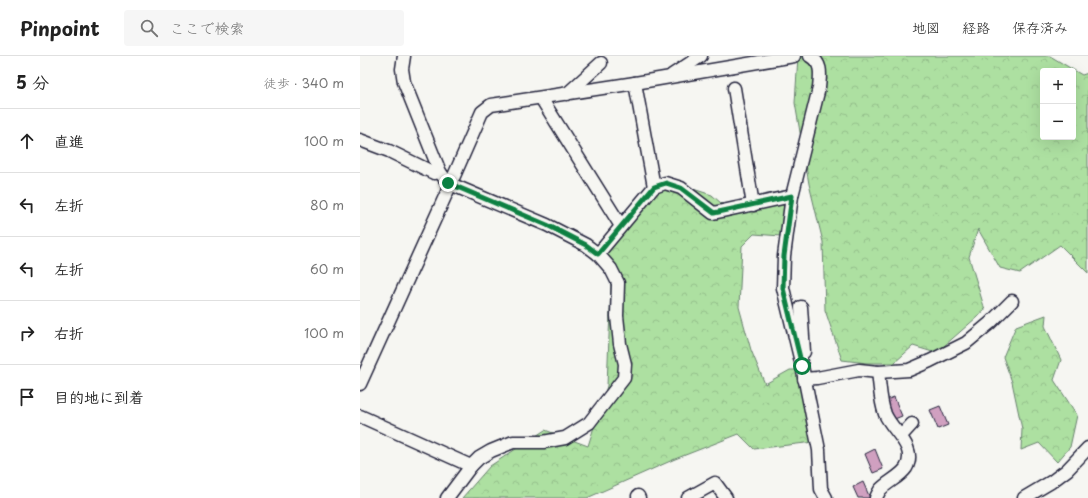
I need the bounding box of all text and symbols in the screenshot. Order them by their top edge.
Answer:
search box [124,10,404,46]
text: Pinpoint [20,14,100,42]
text: ここで検索 [170,16,245,39]
icon: search [138,17,160,39]
text: 地図 [912,17,940,38]
text: 経路 [962,17,990,38]
text: 保存済み [1012,17,1068,38]
map controls [1040,68,1076,140]
button: + [1040,68,1076,104]
text: 5 分 [16,69,49,95]
text: 徒歩 · 340 m [264,73,344,92]
button: − [1040,104,1076,140]
text: 直進 [54,129,84,152]
icon: ahead [16,130,38,152]
text: 100 m [304,131,344,150]
route end [439,174,457,192]
text: 左折 [54,193,84,216]
icon: left [16,194,38,216]
text: 80 m [310,195,344,214]
text: 左折 [54,257,84,280]
icon: left [16,258,38,280]
text: 60 m [310,259,344,278]
text: 右折 [54,321,84,344]
icon: right [16,322,38,344]
text: 100 m [304,323,344,342]
route start [793,357,811,375]
text: 目的地に到着 [54,385,144,408]
icon: arrive [16,386,38,408]

